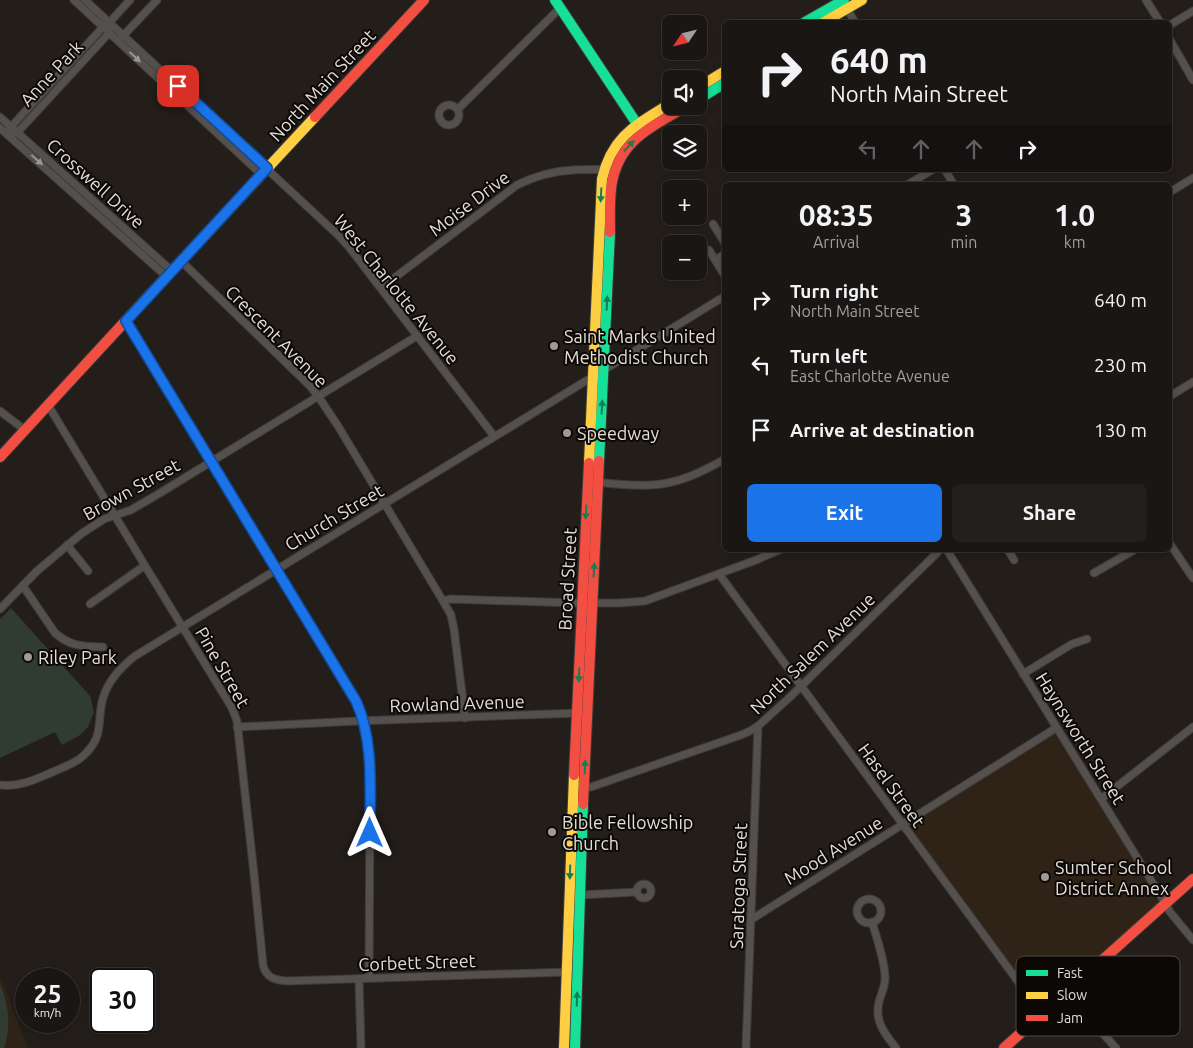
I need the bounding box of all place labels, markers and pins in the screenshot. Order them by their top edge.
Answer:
pin [157,65,199,107]
place label: Saint Marks United Methodist Church [564,326,716,367]
marker: Saint Marks United Methodist Church [548,340,560,352]
place label: Speedway [577,423,660,443]
marker: Speedway [561,427,573,439]
place label: Riley Park [38,647,117,667]
marker: Riley Park [22,651,34,663]
place label: Bible Fellowship Church [562,812,693,853]
marker: Bible Fellowship Church [546,826,558,838]
place label: Sumter School District Annex [1055,857,1172,898]
marker: Sumter School District Annex [1039,871,1051,883]

